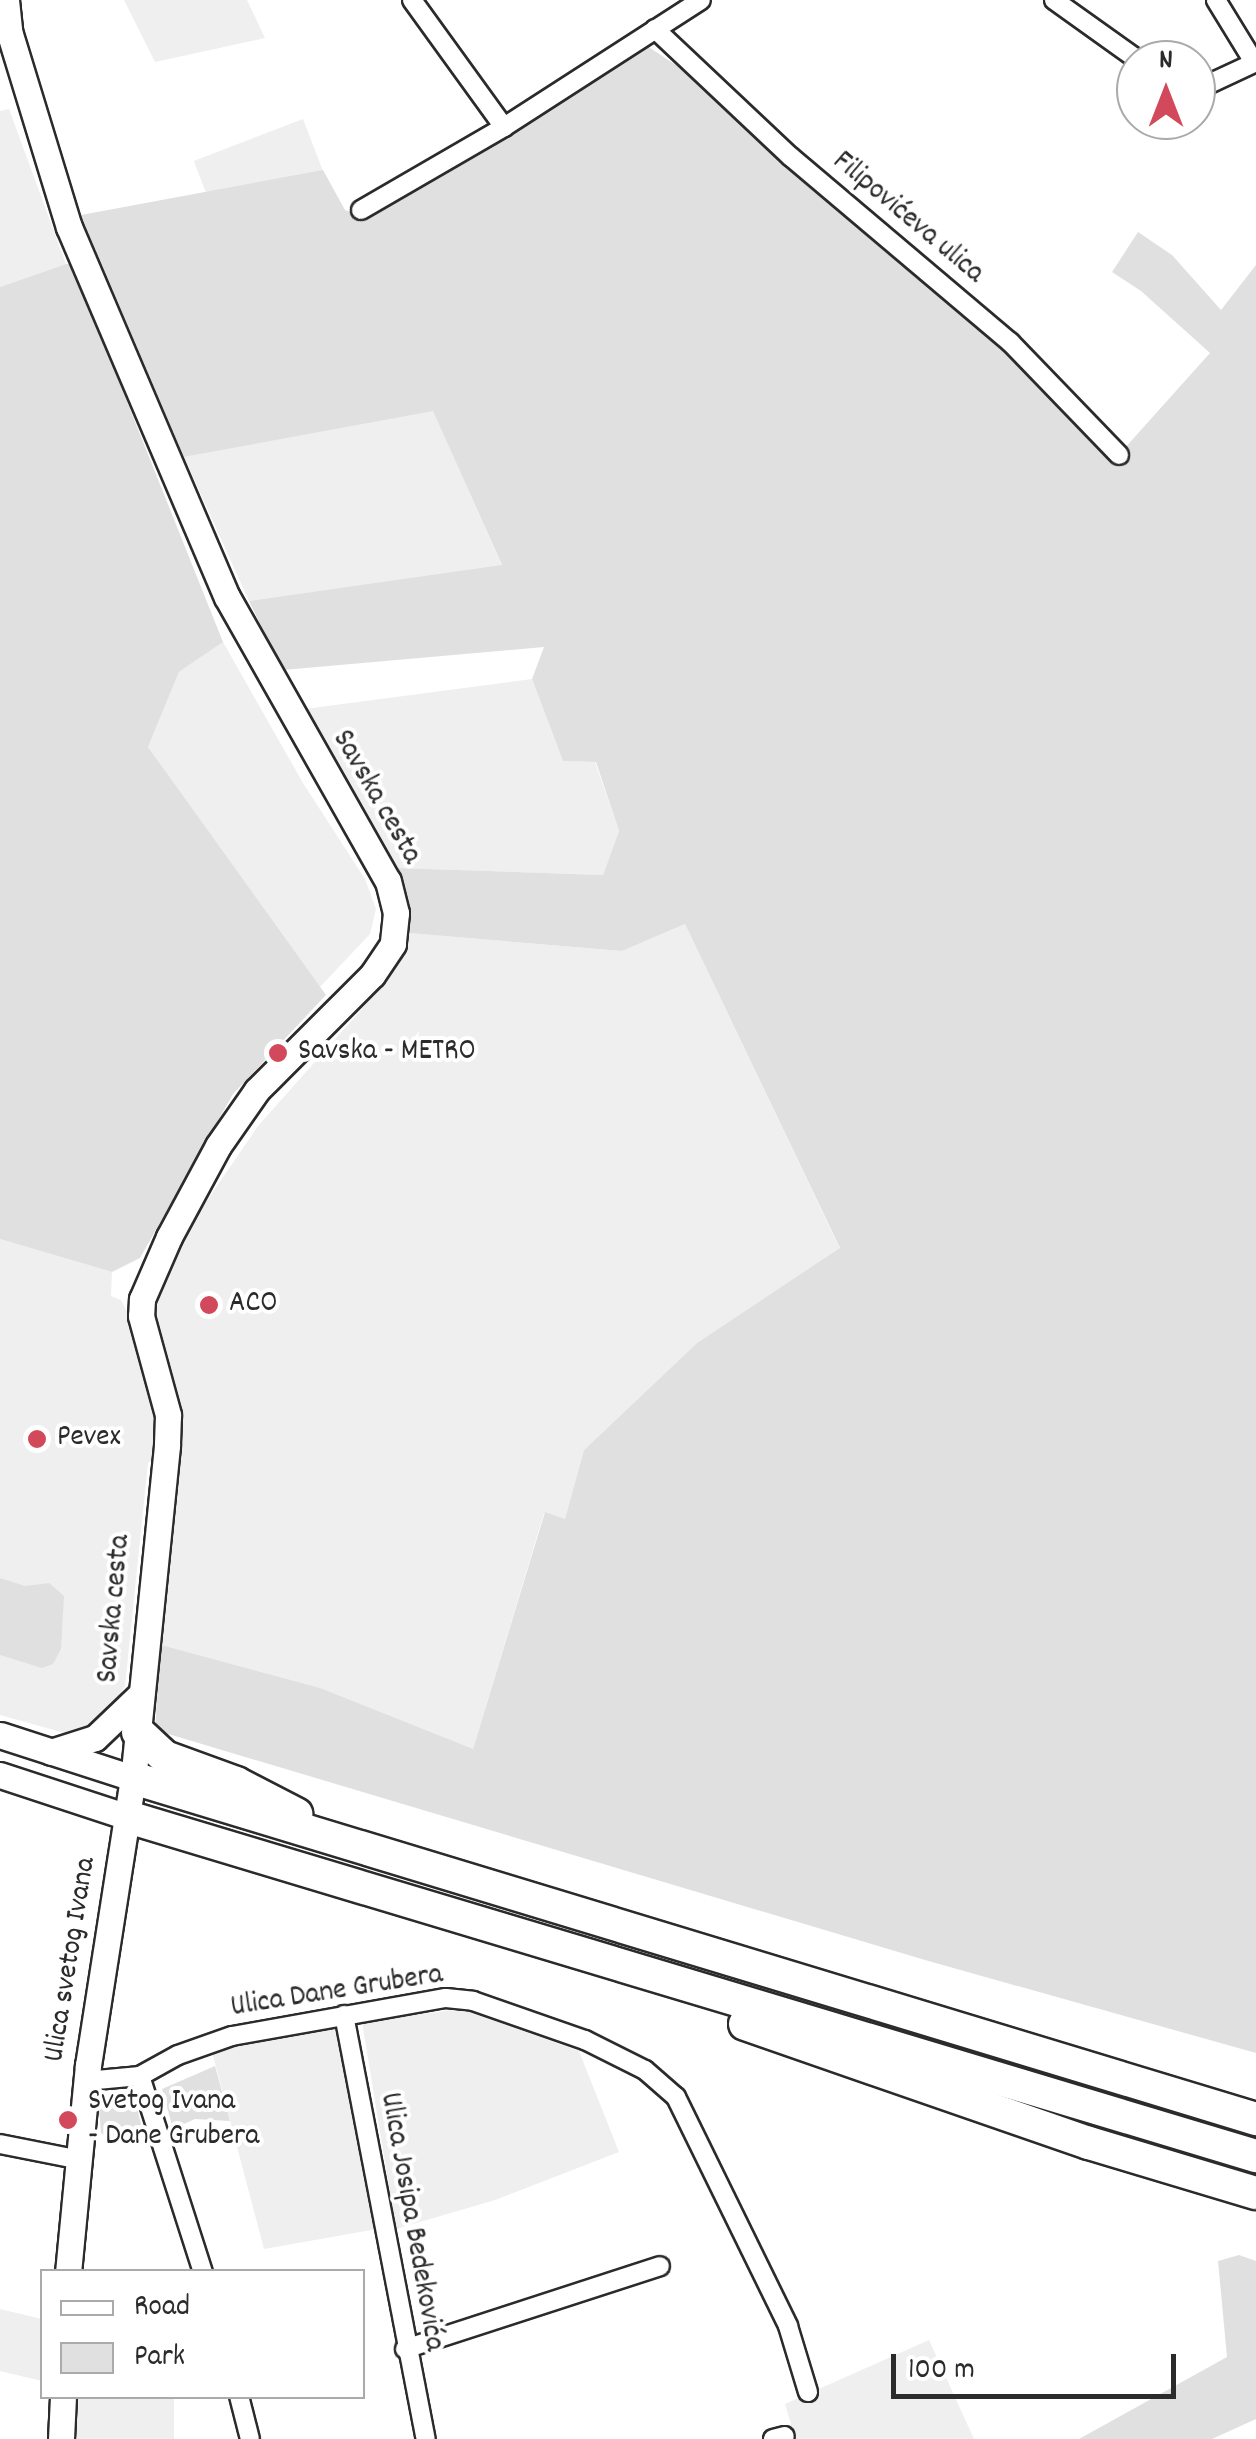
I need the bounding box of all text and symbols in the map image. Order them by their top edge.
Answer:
north arrow [1116,40,1216,140]
text: N [1159,42,1173,82]
street label: Filipovićeva ulica [824,145,990,293]
street label: Savska cesta [322,725,428,871]
place label: Savska - METRO [298,1035,476,1071]
marker: Savska - METRO [267,1042,289,1064]
place label: ACO [229,1287,277,1323]
marker: ACO [198,1294,220,1316]
place label: Pevex [57,1421,121,1457]
marker: Pevex [26,1428,48,1450]
street label: Savska cesta [92,1533,140,1685]
street label: Ulica svetog Ivana [38,1855,106,2065]
street label: Ulica Dane Grubera [228,1958,446,2028]
place label: Svetog Ivana - Dane Grubera [88,2085,259,2156]
street label: Ulica Josipa Bedekovića [370,2090,450,2354]
marker: Svetog Ivana - Dane Grubera [57,2109,79,2131]
legend [40,2269,365,2399]
text: Road [134,2287,190,2330]
scale bar [896,2334,1181,2396]
text: Park [134,2337,185,2380]
text: 100 m [908,2350,975,2393]

